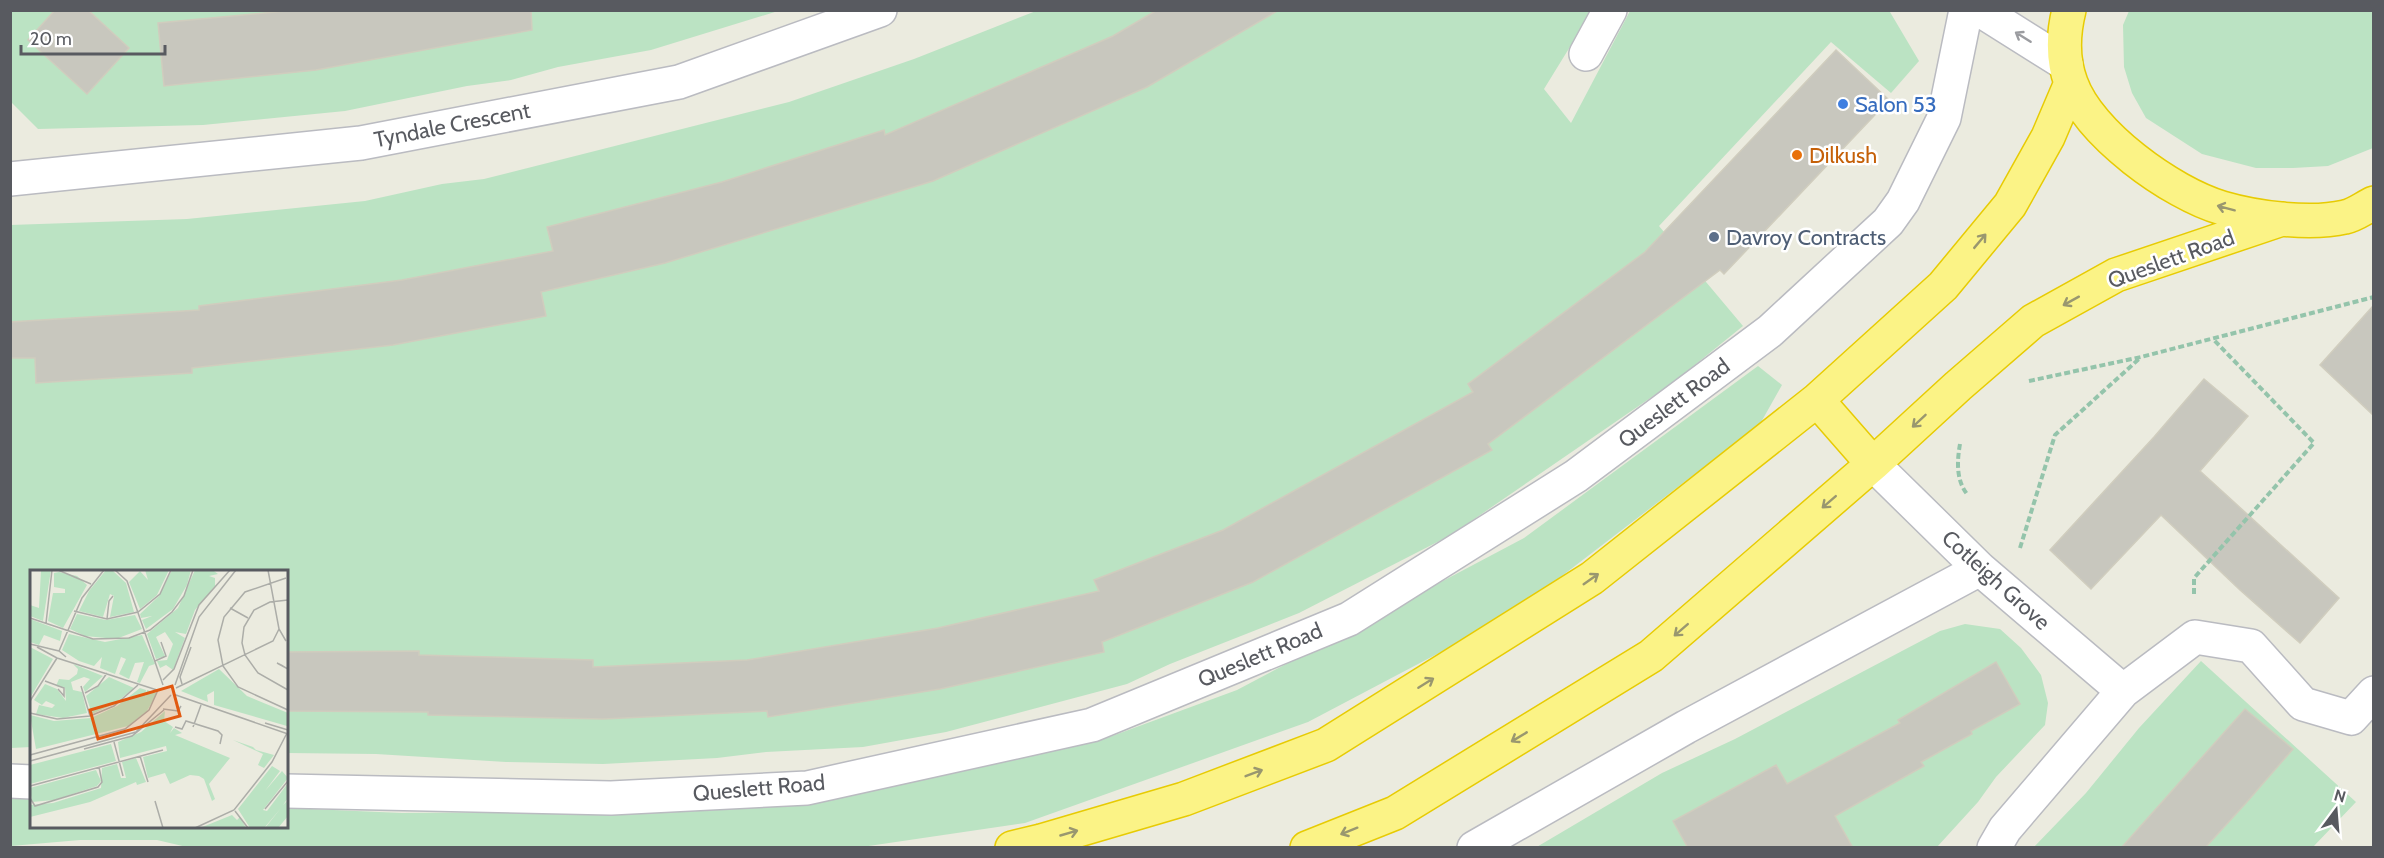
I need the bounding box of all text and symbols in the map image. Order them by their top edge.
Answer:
scale bar [21,18,165,56]
text: 20 m [30,28,72,50]
one-way arrow [2015,31,2032,44]
place label: Salon 53 [1855,91,1937,118]
street label: Tyndale Crescent [372,97,533,153]
marker: Salon 53 [1836,97,1850,111]
place label: Dilkush [1809,142,1877,169]
marker: Dilkush [1790,148,1804,162]
one-way arrow [2217,202,2236,213]
place label: Davroy Contracts [1726,224,1886,251]
street label: Queslett Road [2104,224,2238,294]
marker: Davroy Contracts [1707,230,1721,244]
one-way arrow [1974,233,1987,249]
one-way arrow [2063,295,2080,307]
street label: Queslett Road [1613,352,1735,454]
one-way arrow [1912,414,1927,428]
one-way arrow [1822,495,1837,509]
street label: Cotleigh Grove [1936,524,2056,636]
inset map [30,570,288,828]
one-way arrow [1583,573,1599,585]
street label: Queslett Road [1194,617,1326,693]
one-way arrow [1674,623,1689,637]
one-way arrow [1417,676,1434,688]
one-way arrow [1511,731,1528,743]
one-way arrow [1244,766,1263,777]
street label: Queslett Road [692,769,826,807]
north arrow [2306,780,2366,840]
text: N [2332,785,2348,807]
one-way arrow [1340,826,1359,837]
one-way arrow [1059,827,1078,838]

